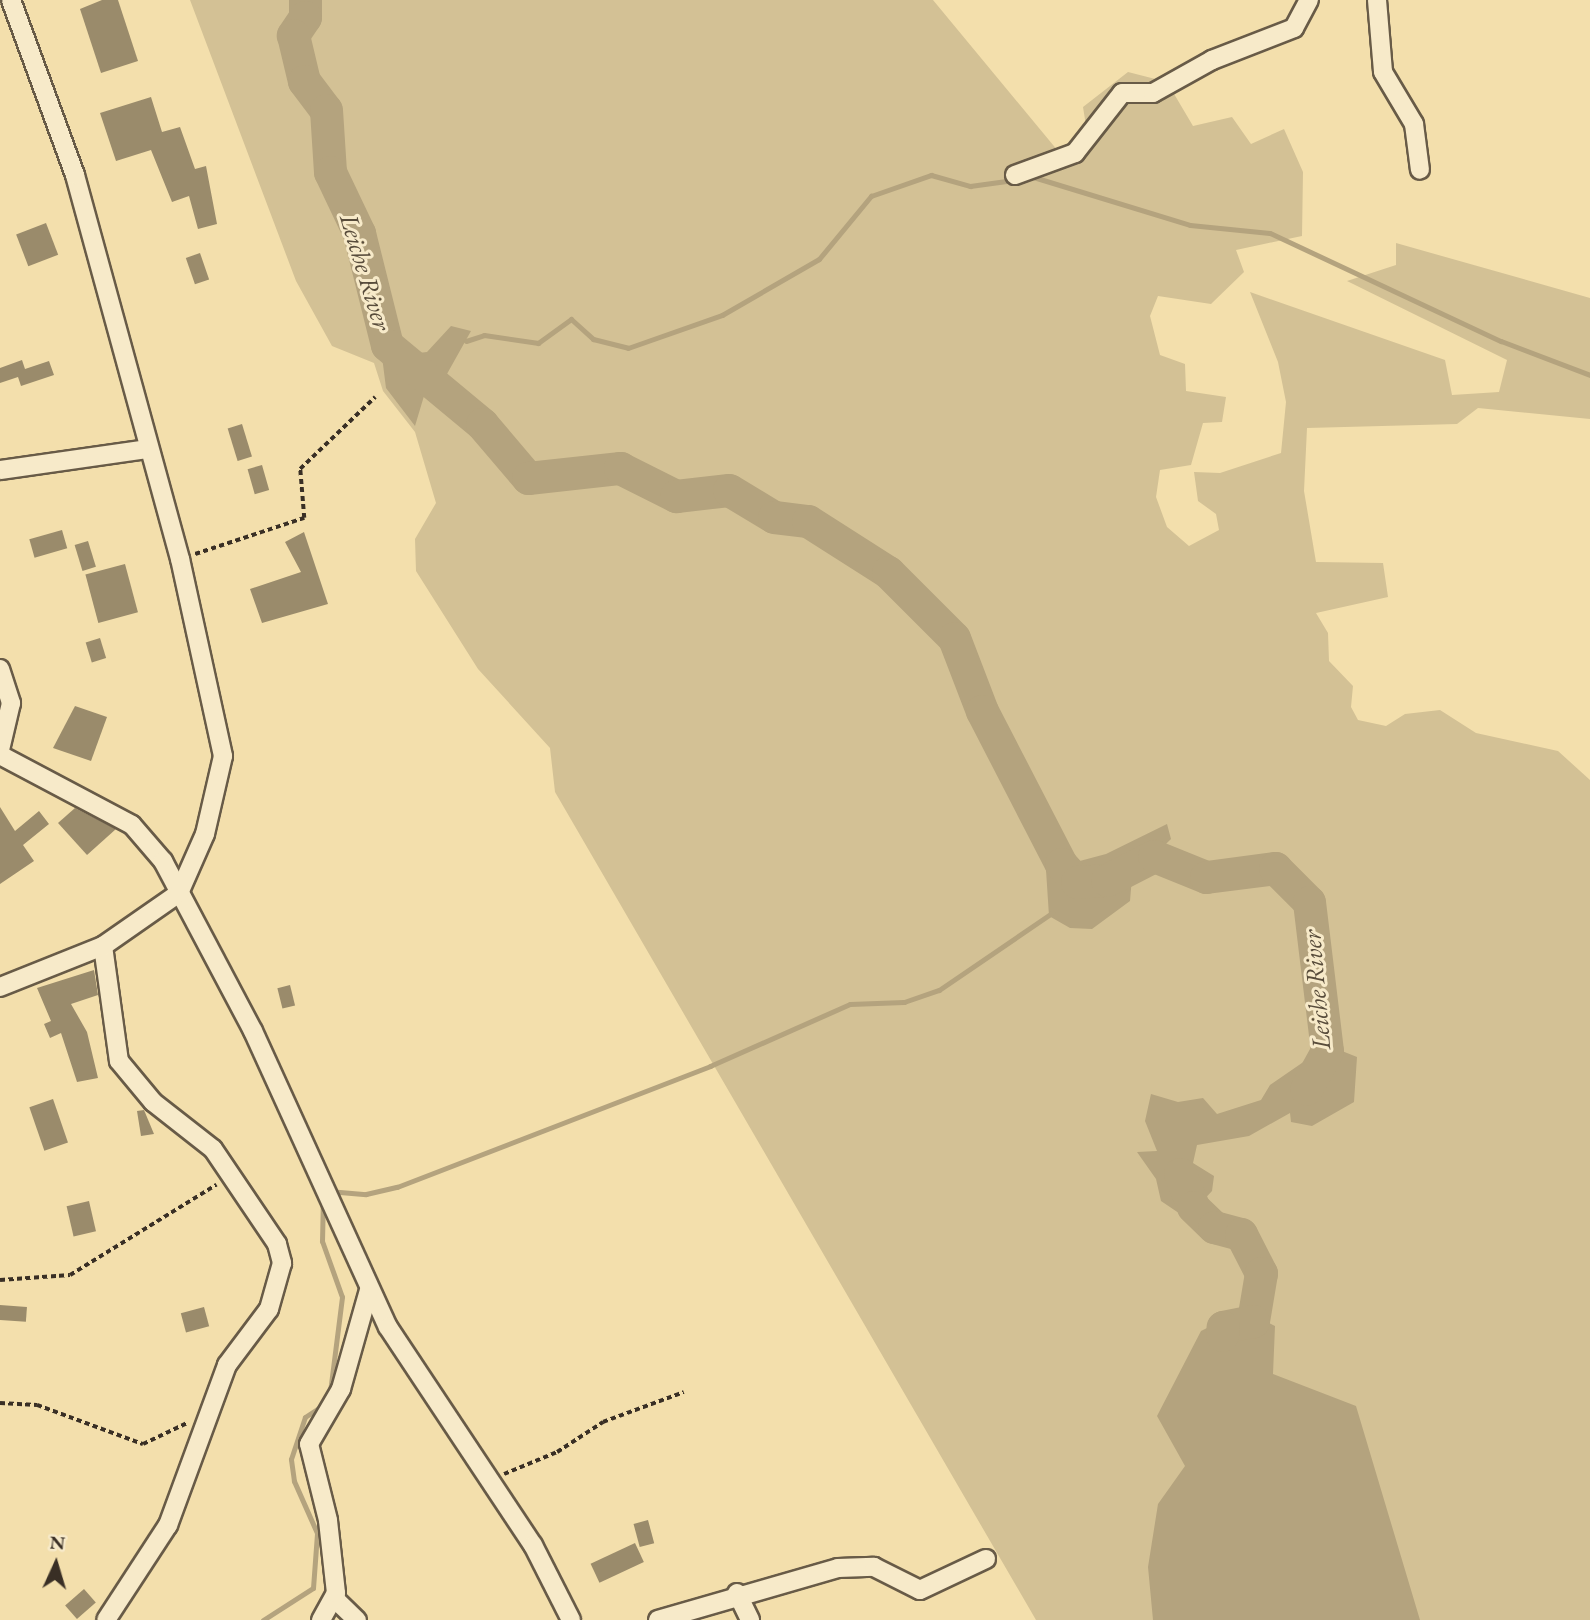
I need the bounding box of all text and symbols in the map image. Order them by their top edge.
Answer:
water label: Leiche River [332,210,398,334]
water label: Leiche River [1296,929,1338,1051]
north arrow [21,1529,91,1599]
text: N [49,1530,66,1556]

